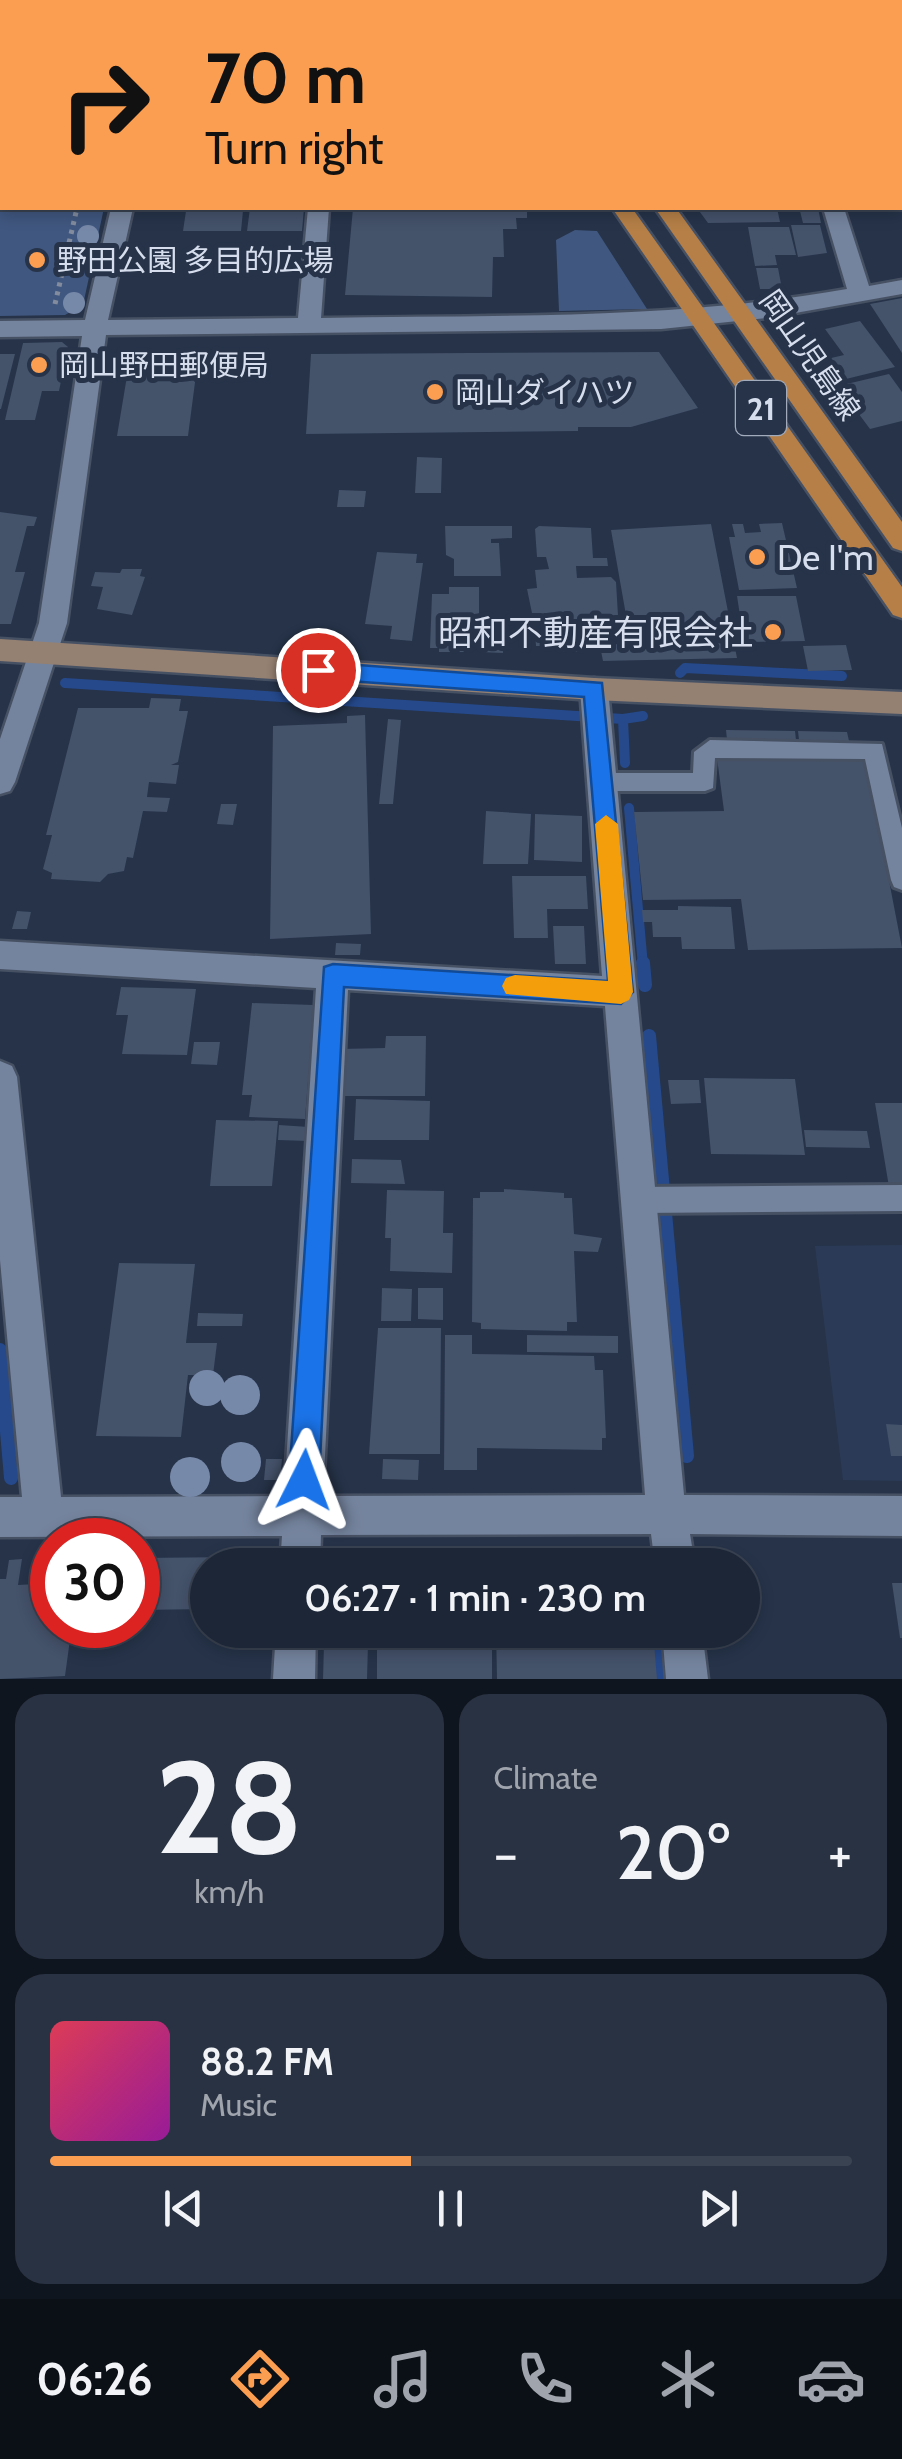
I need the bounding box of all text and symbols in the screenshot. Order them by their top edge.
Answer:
text: 70 m [205,35,366,121]
icon: right [40,40,170,170]
text: Turn right [205,121,384,175]
place label: 野田公園 多目的広場 [57,242,334,279]
marker: 野田公園 多目的広場 [26,249,48,271]
street label: 岡山児島線 [752,283,868,427]
place label: 岡山野田郵便局 [59,347,269,384]
marker: 岡山野田郵便局 [28,354,50,376]
place label: 岡山ダイハツ [455,374,634,411]
marker: 岡山ダイハツ [424,381,446,403]
road number: 21 [736,381,786,435]
place label: De I'm [777,536,874,579]
marker: De I'm [746,546,768,568]
place label: 昭和不動産有限会社 [438,611,753,654]
marker: 昭和不動産有限会社 [762,621,784,643]
pin [276,628,361,713]
icon: arrive [291,643,346,698]
position arrow [252,1428,356,1532]
speed limit sign: 30 [30,1518,160,1648]
text: 06:27 · 1 min · 230 m [304,1574,646,1621]
text: 28 [156,1728,303,1886]
text: Climate [494,1758,598,1797]
text: 20° [616,1807,730,1898]
text: − [494,1820,518,1887]
text: + [828,1820,852,1887]
text: km/h [194,1872,264,1911]
text: 88.2 FM [200,2038,334,2085]
text: Music [200,2085,277,2124]
icon: previous [156,2181,211,2236]
icon: pause [423,2181,478,2236]
icon: next [691,2181,746,2236]
icon: directions [225,2344,295,2414]
icon: music [368,2344,438,2414]
icon: phone [510,2344,580,2414]
icon: climate [653,2344,723,2414]
icon: car [796,2344,866,2414]
text: 06:26 [36,2352,152,2406]

